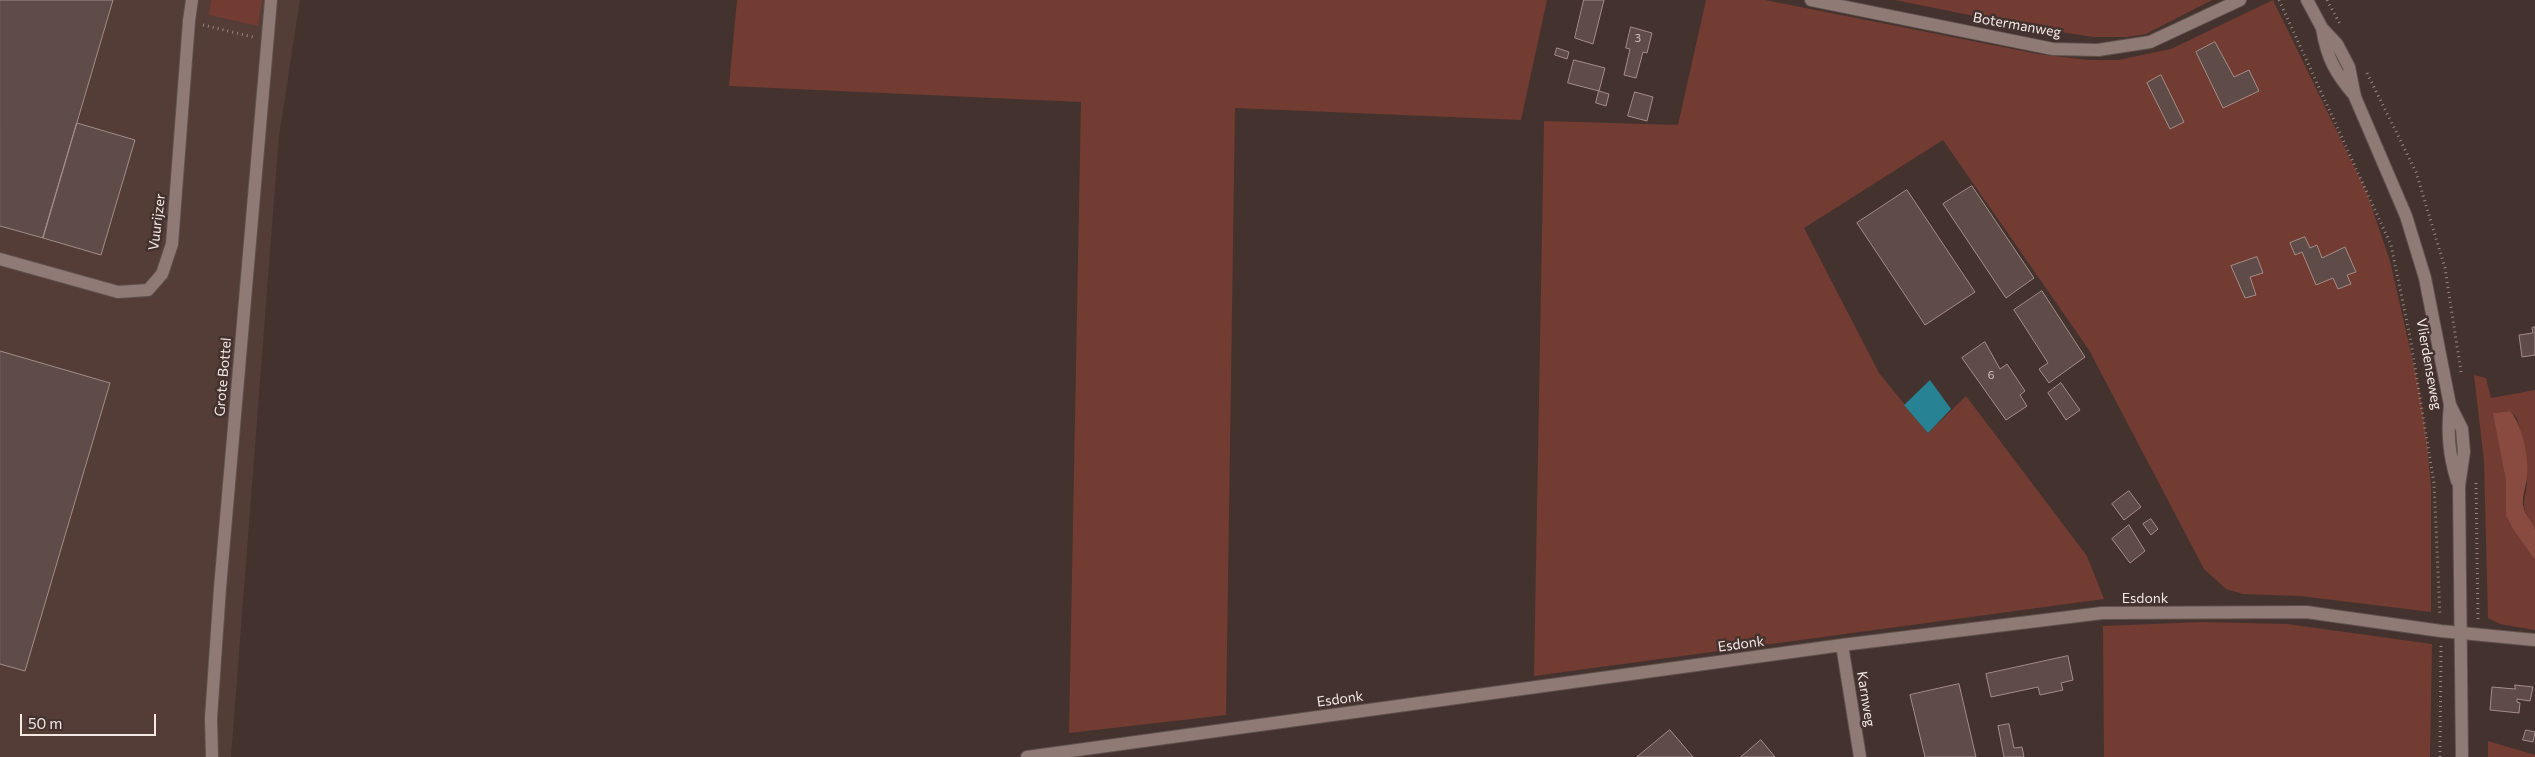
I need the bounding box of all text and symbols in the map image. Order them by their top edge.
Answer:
street label: Botermanweg [1972,9,2062,41]
house number: 3 [1635,31,1641,45]
street label: Vuurijzer [145,193,169,251]
street label: Vlierdenseweg [2413,317,2445,411]
street label: Grote Bottel [211,337,235,417]
house number: 6 [1988,368,1994,382]
street label: Esdonk [2122,590,2168,606]
street label: Esdonk [1717,632,1765,656]
street label: Karnweg [1853,670,1879,728]
street label: Esdonk [1316,687,1364,711]
scale bar [22,704,159,736]
text: 50 m [28,714,62,732]

